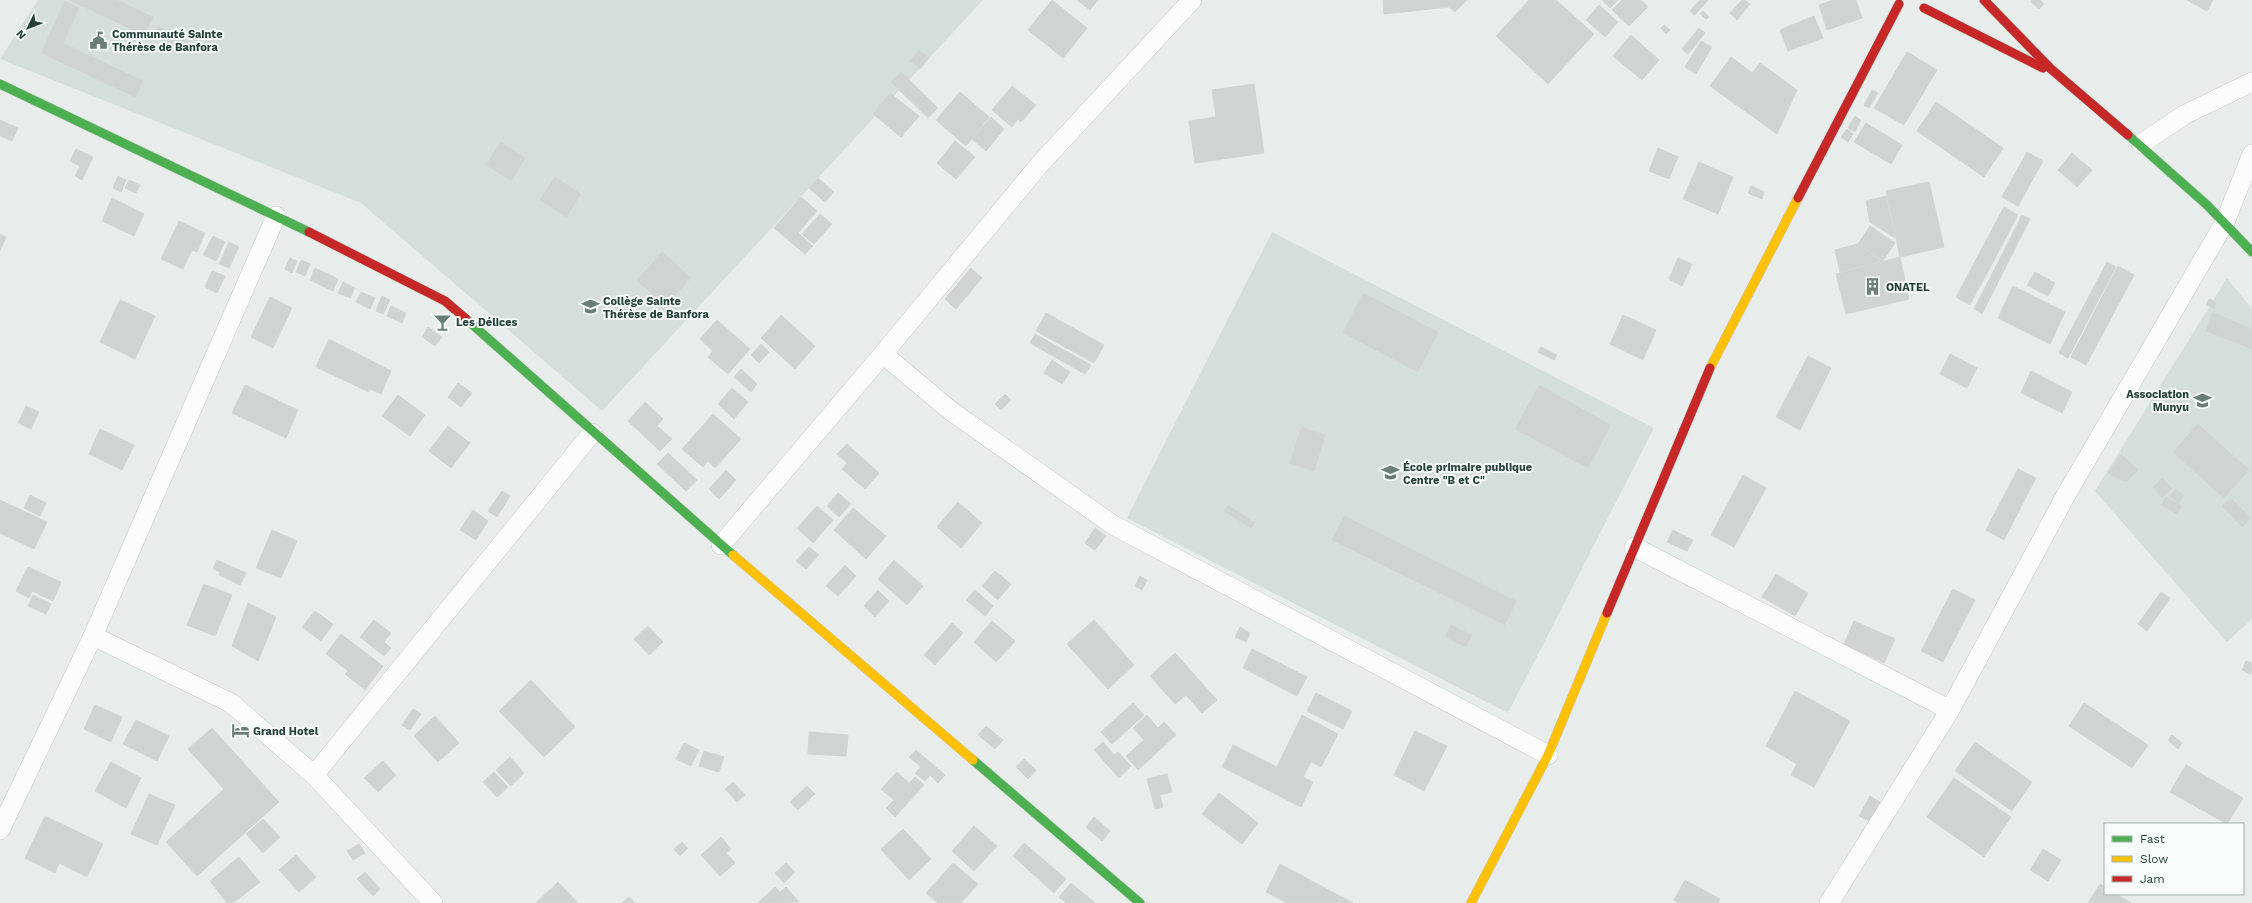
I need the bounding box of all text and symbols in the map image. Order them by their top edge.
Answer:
north arrow [8,8,48,48]
text: N [14,27,29,42]
place label: Communauté Sainte Thérèse de Banfora [112,28,223,54]
public building icon: Communauté Sainte Thérèse de Banfora [89,30,109,50]
building icon: ONATEL [1863,277,1883,297]
place label: ONATEL [1886,281,1930,294]
place label: Collège Sainte Thérèse de Banfora [603,295,710,321]
school or university icon: Collège Sainte Thérèse de Banfora [580,297,600,317]
bar icon: Les Délices [433,312,453,332]
place label: Les Délices [456,316,518,329]
place label: Association Munyu [2126,388,2189,414]
school or university icon: Association Munyu [2192,390,2212,410]
place label: École primaire publique Centre "B et C" [1403,461,1532,487]
school or university icon: École primaire publique Centre "B et C" [1380,463,1400,483]
hotel icon: Grand Hotel [230,721,250,741]
place label: Grand Hotel [253,725,319,738]
legend [2104,823,2244,895]
text: Fast [2140,832,2165,846]
text: Slow [2140,852,2168,866]
text: Jam [2140,872,2165,886]

